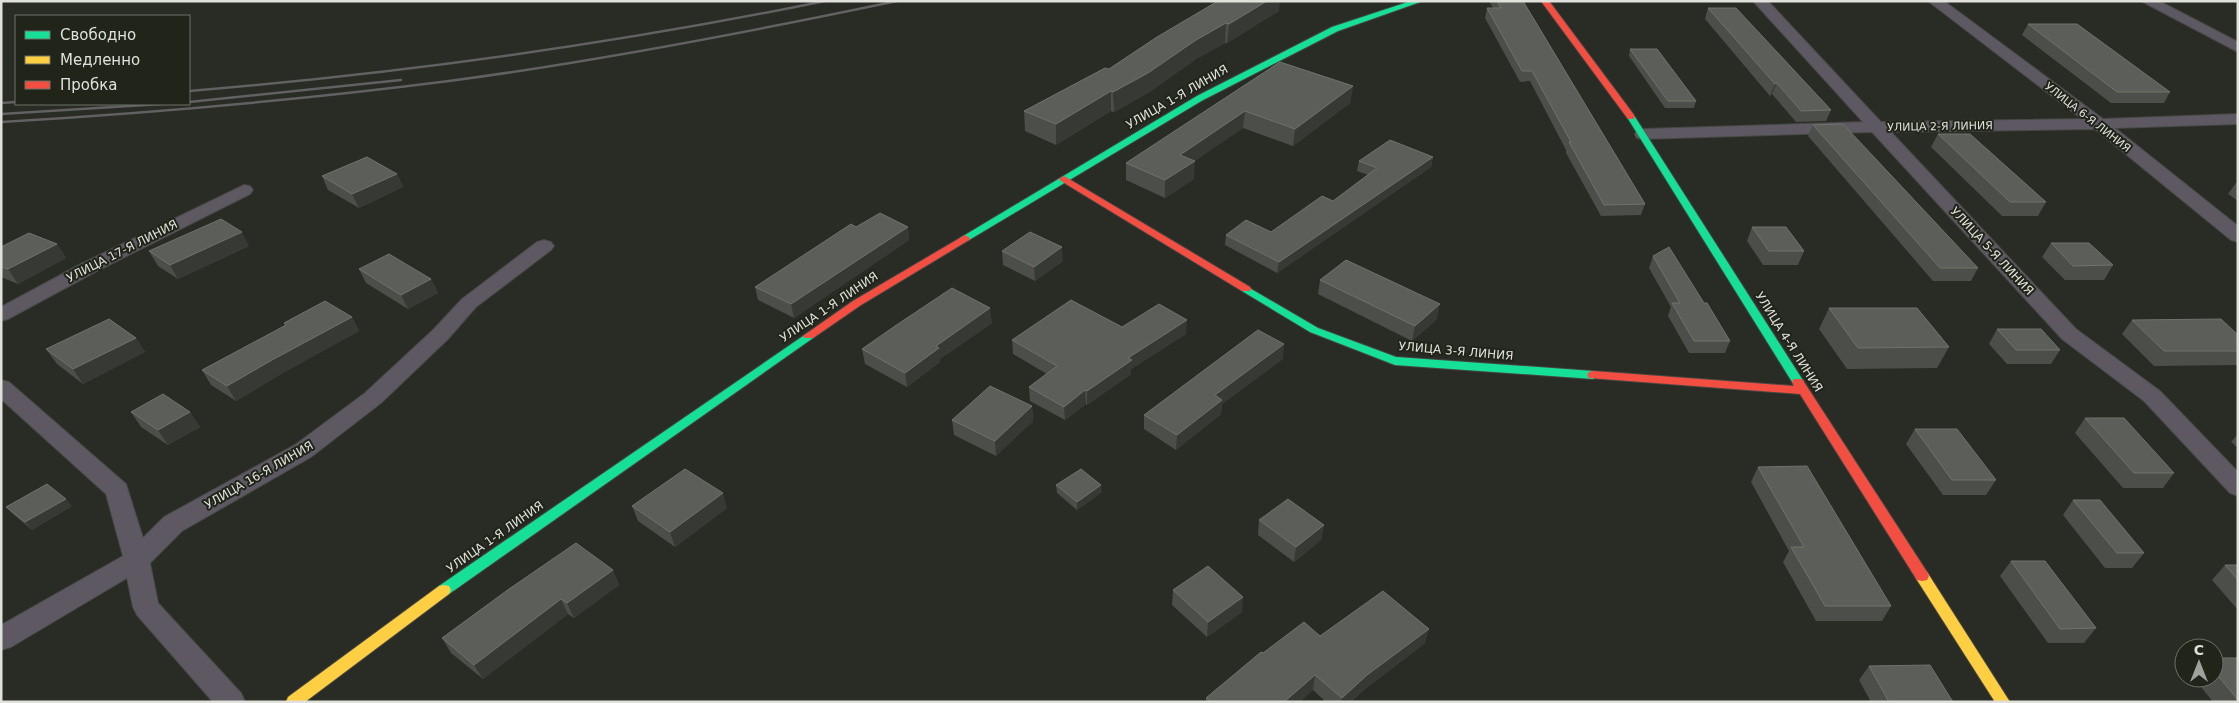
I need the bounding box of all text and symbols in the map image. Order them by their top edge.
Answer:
legend [15,15,190,105]
text: Свободно [60,26,136,44]
text: Медленно [60,51,140,69]
street label: УЛИЦА 1-Я ЛИНИЯ [1124,62,1230,132]
text: Пробка [60,76,117,94]
street label: УЛИЦА 6-Я ЛИНИЯ [2042,80,2133,155]
street label: УЛИЦА 2-Я ЛИНИЯ [1887,119,1993,134]
street label: УЛИЦА 5-Я ЛИНИЯ [1948,204,2036,298]
street label: УЛИЦА 17-Я ЛИНИЯ [64,217,180,285]
street label: УЛИЦА 1-Я ЛИНИЯ [777,269,881,345]
street label: УЛИЦА 4-Я ЛИНИЯ [1753,289,1825,395]
street label: УЛИЦА 3-Я ЛИНИЯ [1398,339,1514,363]
street label: УЛИЦА 16-Я ЛИНИЯ [202,438,316,512]
street label: УЛИЦА 1-Я ЛИНИЯ [444,498,546,576]
north arrow [2174,638,2224,688]
text: С [2194,642,2204,658]

